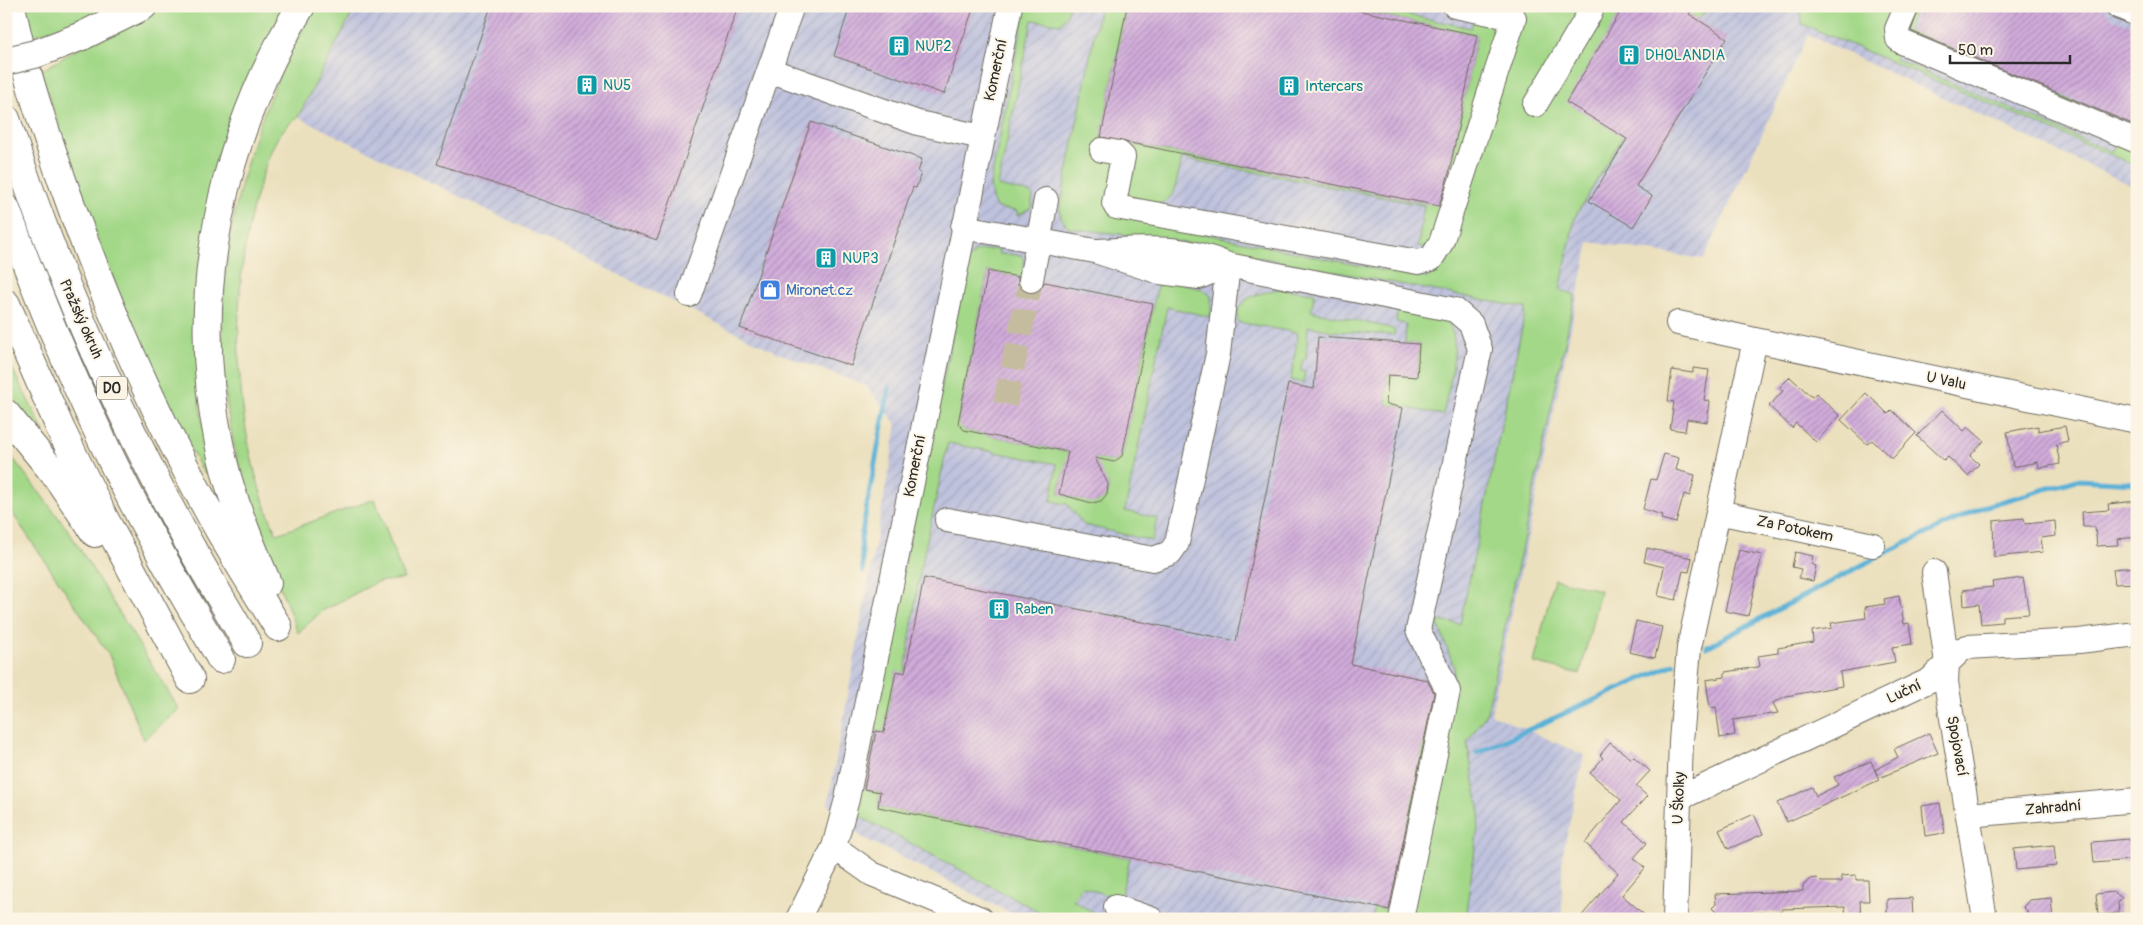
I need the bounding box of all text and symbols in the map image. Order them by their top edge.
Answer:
scale bar [1950,32,2070,64]
building icon: NUP2 [887,34,911,58]
place label: NUP2 [915,37,952,56]
street label: Komerční [980,37,1012,103]
text: 50 m [1958,41,1993,60]
building icon: DHOLANDIA [1617,43,1641,67]
place label: DHOLANDIA [1645,46,1725,65]
building icon: NU5 [575,73,599,97]
building icon: Intercars [1277,74,1301,98]
place label: NU5 [603,76,631,95]
place label: Intercars [1305,77,1363,96]
building icon: NUP3 [814,246,838,270]
place label: NUP3 [842,249,879,268]
street label: Pražský okruh [55,276,107,362]
shop icon: Mironet.cz [758,278,782,302]
place label: Mironet.cz [786,281,853,300]
street label: U Valu [1924,368,1968,394]
road number: D0 [97,376,127,399]
street label: Komerční [900,433,930,499]
street label: Za Potokem [1755,512,1835,546]
building icon: Raben [987,597,1011,621]
place label: Raben [1015,600,1054,619]
street label: Luční [1883,676,1925,708]
street label: Spojovací [1942,714,1972,778]
street label: U Školky [1669,771,1689,825]
street label: Zahradní [2024,796,2082,820]

